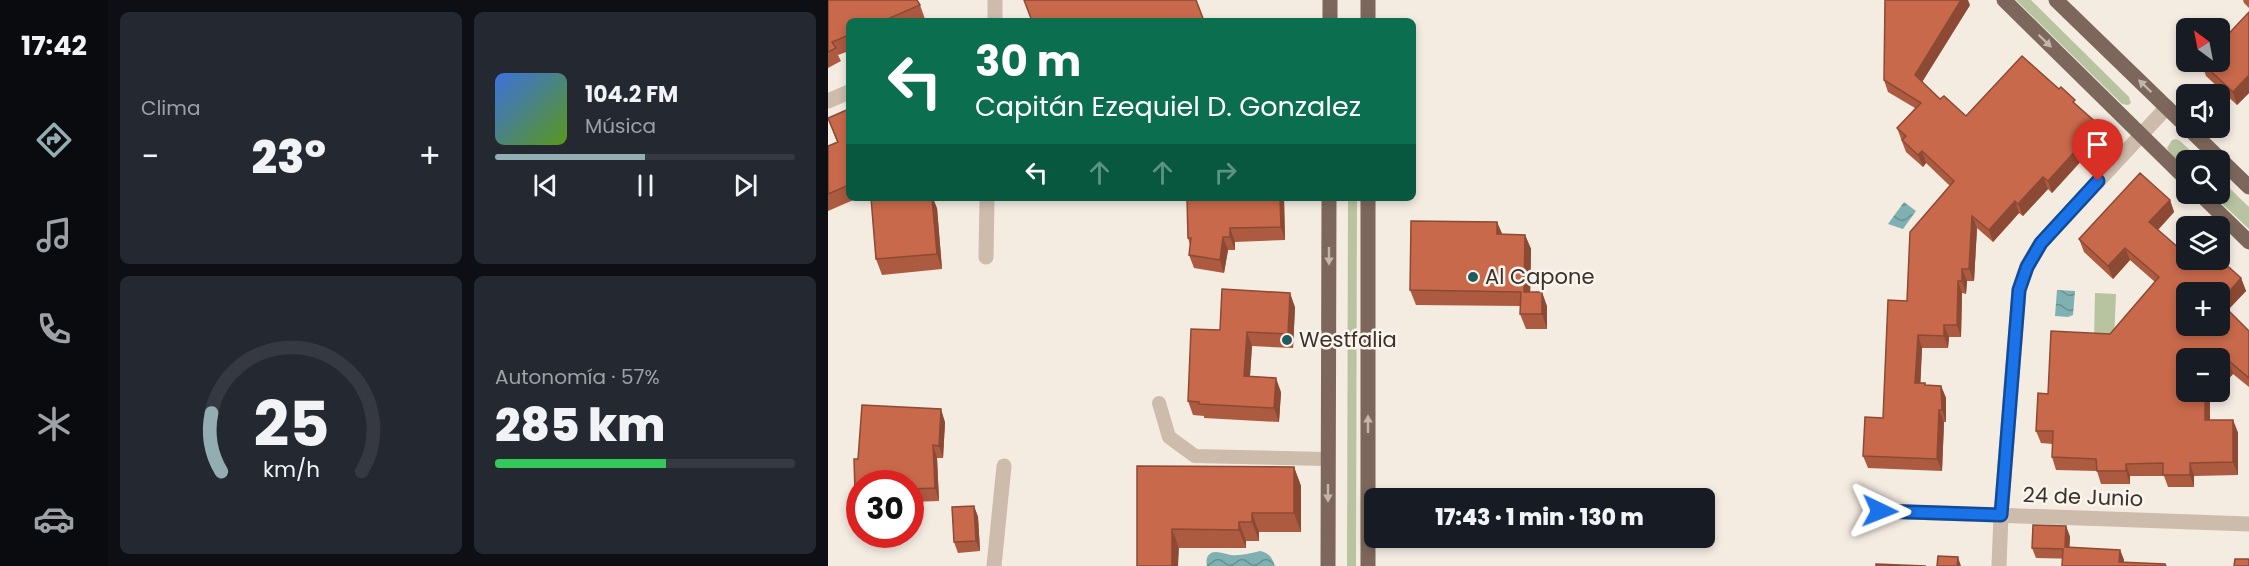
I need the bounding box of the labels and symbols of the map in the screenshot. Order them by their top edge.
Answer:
north arrow [2176,18,2230,72]
one-way arrow [2038,34,2053,48]
one-way arrow [2139,80,2153,94]
pin [2072,119,2123,181]
one-way arrow [1324,247,1334,266]
place label: Al Capone [1485,262,1594,291]
marker: Al Capone [1466,270,1480,284]
place label: Westfalia [1299,325,1397,354]
marker: Westfalia [1280,333,1294,347]
one-way arrow [1363,414,1373,433]
speed limit sign: 30 [846,470,924,548]
position arrow [1848,479,1912,543]
street label: 24 de Junio [2022,480,2144,513]
one-way arrow [1323,484,1333,503]

